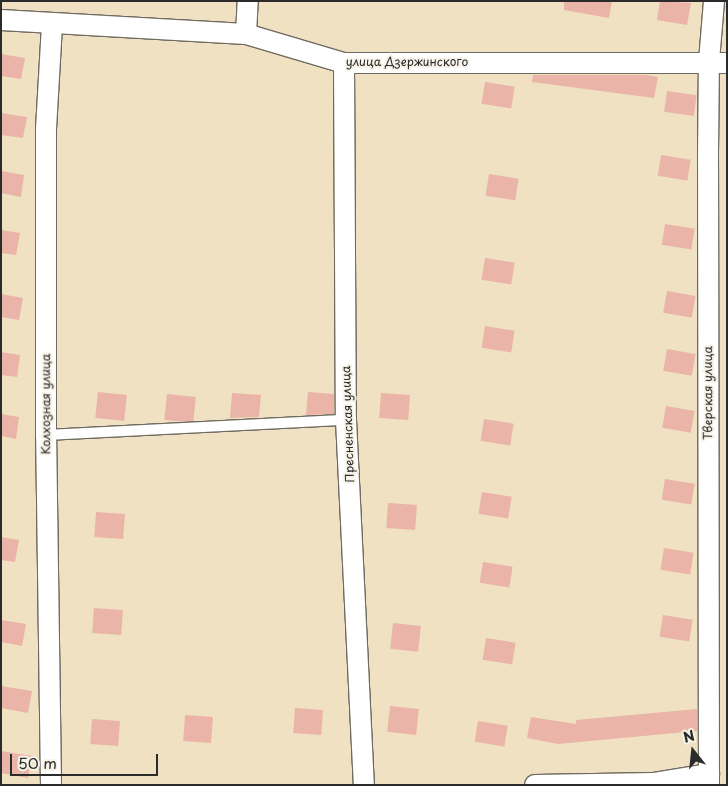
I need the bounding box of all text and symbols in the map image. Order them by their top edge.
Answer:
street label: улица Дзержинского [345,55,469,69]
street label: Тверская улица [701,346,715,440]
street label: Колхозная улица [39,353,53,455]
street label: Пресненская улица [339,365,357,483]
text: N [681,724,697,748]
north arrow [668,726,718,776]
scale bar [12,744,160,776]
text: 50 m [18,751,57,774]

